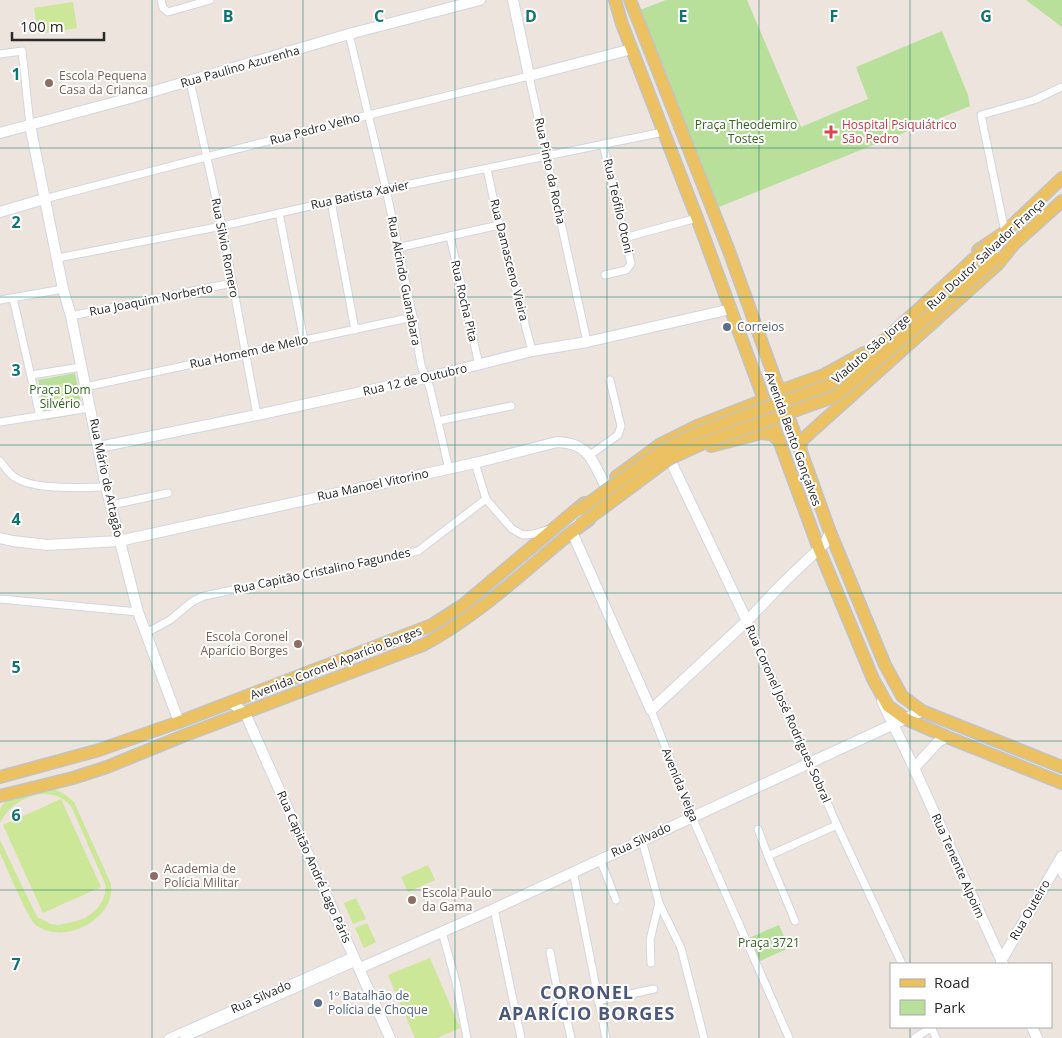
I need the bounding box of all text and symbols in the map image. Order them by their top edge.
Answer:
text: B [223,5,233,27]
text: C [374,5,384,27]
text: D [525,5,537,27]
text: E [679,5,688,27]
text: F [830,5,838,27]
text: G [980,5,992,27]
scale bar [12,10,105,42]
text: 100 m [20,16,64,36]
street label: Rua Paulino Azurenha [178,41,301,92]
text: 1 [11,63,21,85]
place label: Escola Pequena Casa da Crianca [59,67,148,98]
marker: Escola Pequena Casa da Crianca [43,77,55,89]
street label: Rua Pedro Velho [268,108,362,149]
street label: Rua Pinto da Rocha [531,116,570,226]
park label: Praça Theodemiro Tostes [695,116,797,147]
place label: Hospital Psiquiátrico São Pedro [842,116,957,147]
marker: Hospital Psiquiátrico São Pedro [824,125,838,139]
street label: Rua Teófilo Otoni [599,157,638,255]
street label: Rua Batista Xavier [309,176,411,213]
street label: Rua Doutor Salvador França [923,194,1049,313]
street label: Rua Silvio Romero [207,197,243,299]
street label: Rua Damasceno Vieira [486,197,533,323]
text: 2 [11,211,21,233]
street label: Rua Alcindo Guanabara [384,215,425,347]
street label: Rua Rocha Pita [447,258,482,343]
street label: Rua Joaquim Norberto [88,279,214,320]
street label: Viaduto São Jorge [828,310,914,387]
place label: Correios [737,318,785,335]
marker: Correios [721,321,733,333]
street label: Rua Homem de Mello [188,331,310,372]
text: 3 [11,359,21,381]
street label: Rua 12 de Outubro [361,359,469,400]
street label: Avenida Bento Gonçalves [761,369,826,508]
park label: Praça Dom Silvério [29,381,91,412]
street label: Rua Mário de Artagão [86,417,127,539]
street label: Rua Manoel Vitorino [316,464,430,505]
text: 4 [11,508,21,530]
street label: Rua Capitão Cristalino Fagundes [232,543,412,598]
street label: Avenida Coronel Aparício Borges [248,622,424,703]
street label: Rua Coronel José Rodrigues Sobral [741,622,835,805]
place label: Escola Coronel Aparício Borges [201,628,288,659]
marker: Escola Coronel Aparício Borges [292,638,304,650]
text: 5 [11,656,21,678]
street label: Avenida Veiga [658,745,703,824]
street label: Rua Capitão André Lago Páris [273,788,356,946]
text: 6 [11,804,21,826]
street label: Rua Tenente Alpoim [928,811,989,921]
street label: Rua Silvado [608,818,674,861]
place label: Academia de Polícia Militar [164,860,239,891]
marker: Academia de Polícia Militar [148,870,160,882]
street label: Rua Outeiro [1005,876,1054,943]
place label: Escola Paulo da Gama [422,884,492,915]
marker: Escola Paulo da Gama [406,894,418,906]
park label: Praça 3721 [738,934,800,951]
text: 7 [11,953,21,975]
legend [890,963,1052,1028]
text: Road [934,972,970,992]
street label: Rua Silvado [228,976,294,1017]
district label: CORONEL APARÍCIO BORGES [499,980,675,1025]
place label: 1º Batalhão de Polícia de Choque [328,987,428,1018]
marker: 1º Batalhão de Polícia de Choque [312,997,324,1009]
text: Park [934,997,965,1017]

